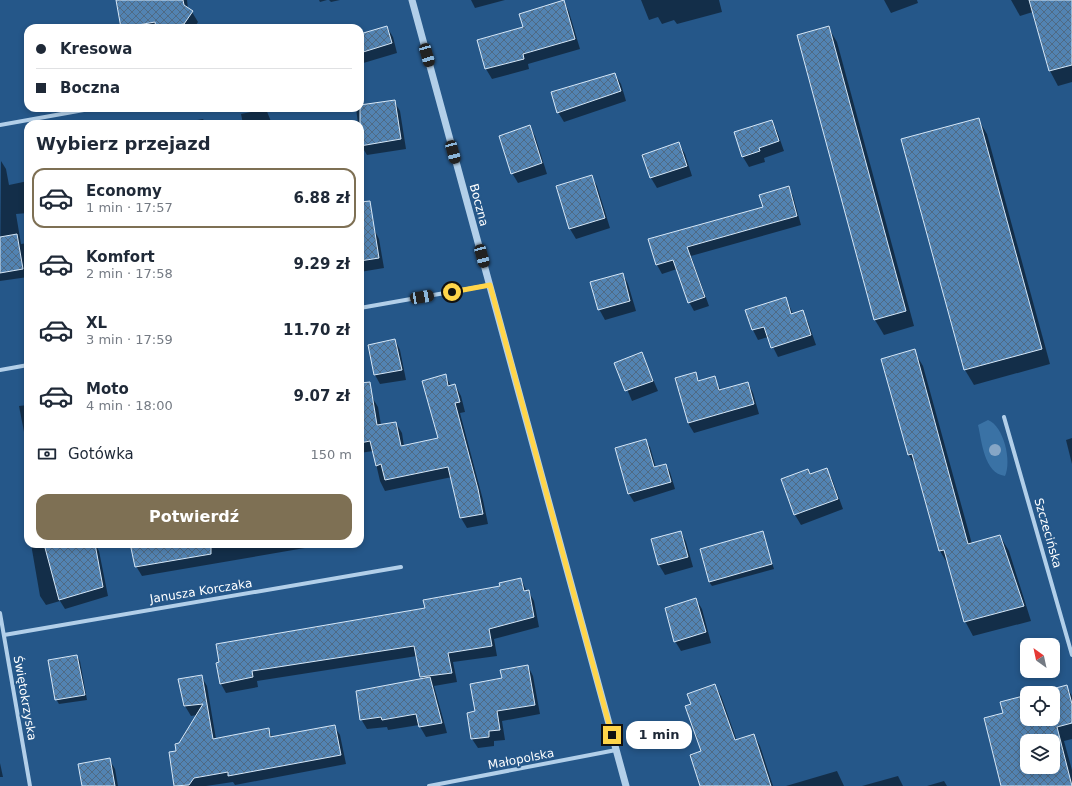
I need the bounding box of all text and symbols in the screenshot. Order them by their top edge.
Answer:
text: Kresowa [60,40,132,58]
car [418,42,436,68]
text: Boczna [60,79,120,97]
text: Wybierz przejazd [36,133,211,154]
car [444,139,462,165]
icon: car [38,180,74,216]
text: Economy [86,182,162,200]
street label: Boczna [467,182,491,228]
text: 6.88 zł [293,189,350,207]
text: 1 min · 17:57 [86,200,173,215]
car [473,243,491,269]
icon: car [38,246,74,282]
text: Komfort [86,248,155,266]
text: 9.29 zł [293,255,350,273]
text: 2 min · 17:58 [86,266,173,281]
route start [443,283,461,301]
car [409,289,435,305]
icon: car [38,312,74,348]
text: XL [86,314,107,332]
text: 11.70 zł [283,321,350,339]
text: 3 min · 17:59 [86,332,173,347]
icon: car [38,378,74,414]
text: Moto [86,380,129,398]
text: 9.07 zł [293,387,350,405]
text: 4 min · 18:00 [86,398,173,413]
icon: cash [36,443,58,465]
text: Gotówka [68,445,134,463]
text: 150 m [310,447,352,462]
button: Potwierdź [36,494,352,540]
street label: Szczecińska [1031,496,1065,570]
street label: Janusza Korczaka [148,576,253,606]
north arrow [1020,638,1060,678]
map controls [1020,638,1060,774]
street label: Świętokrzyska [11,654,40,741]
button: locate [1020,686,1060,726]
callout: 1 min [626,721,692,749]
route end [603,726,621,744]
text: 1 min [639,727,679,742]
button: layers [1020,734,1060,774]
street label: Małopolska [487,746,555,772]

